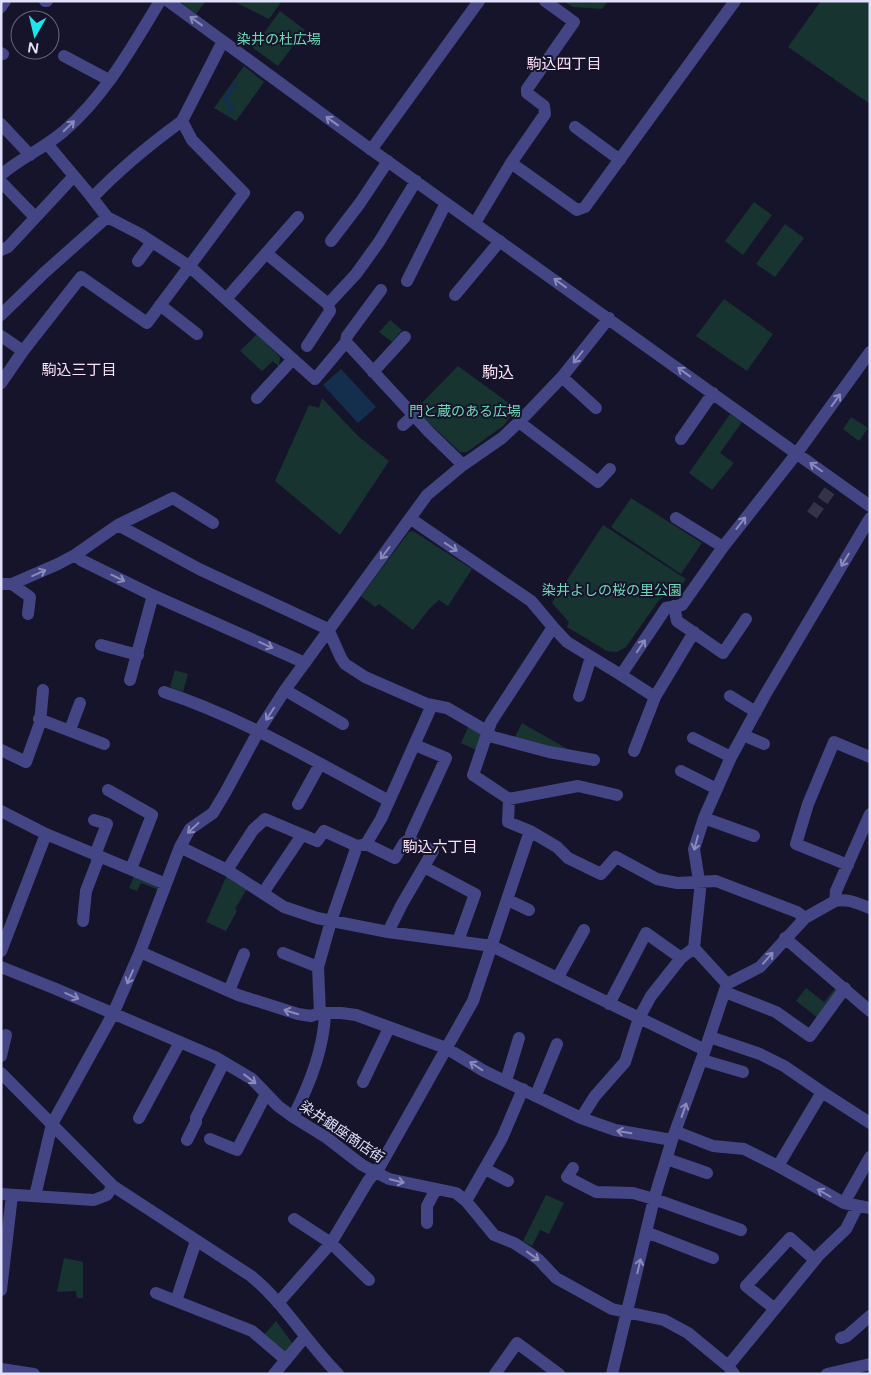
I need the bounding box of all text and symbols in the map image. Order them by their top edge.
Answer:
north arrow [10,10,60,60]
one-way arrow [189,16,203,26]
park label: 染井の杜広場 [237,31,321,48]
text: N [27,38,40,57]
district label: 駒込四丁目 [526,55,602,73]
one-way arrow [325,116,339,126]
one-way arrow [63,120,75,133]
one-way arrow [554,278,567,289]
one-way arrow [573,350,584,363]
district label: 駒込三丁目 [41,361,117,379]
district label: 駒込 [482,363,514,383]
one-way arrow [677,367,691,377]
one-way arrow [831,393,841,407]
park label: 門と蔵のある広場 [409,403,521,420]
one-way arrow [809,462,823,472]
one-way arrow [736,517,747,530]
one-way arrow [444,542,458,552]
one-way arrow [380,547,391,560]
one-way arrow [839,553,849,567]
one-way arrow [31,567,46,577]
one-way arrow [110,574,125,583]
park label: 染井よしの桜の里公園 [542,582,682,599]
one-way arrow [636,639,646,653]
one-way arrow [258,641,273,651]
one-way arrow [264,706,274,720]
one-way arrow [187,822,199,834]
one-way arrow [691,834,701,850]
district label: 駒込六丁目 [402,838,478,856]
one-way arrow [762,951,774,964]
one-way arrow [124,969,134,984]
one-way arrow [64,991,79,1001]
one-way arrow [283,1006,299,1016]
one-way arrow [470,1061,484,1071]
one-way arrow [243,1073,256,1084]
street label: 染井銀座商店街 [297,1098,387,1166]
one-way arrow [680,1103,689,1118]
one-way arrow [617,1126,633,1136]
one-way arrow [388,1177,404,1186]
one-way arrow [818,1187,832,1197]
one-way arrow [526,1251,539,1262]
one-way arrow [634,1258,644,1274]

